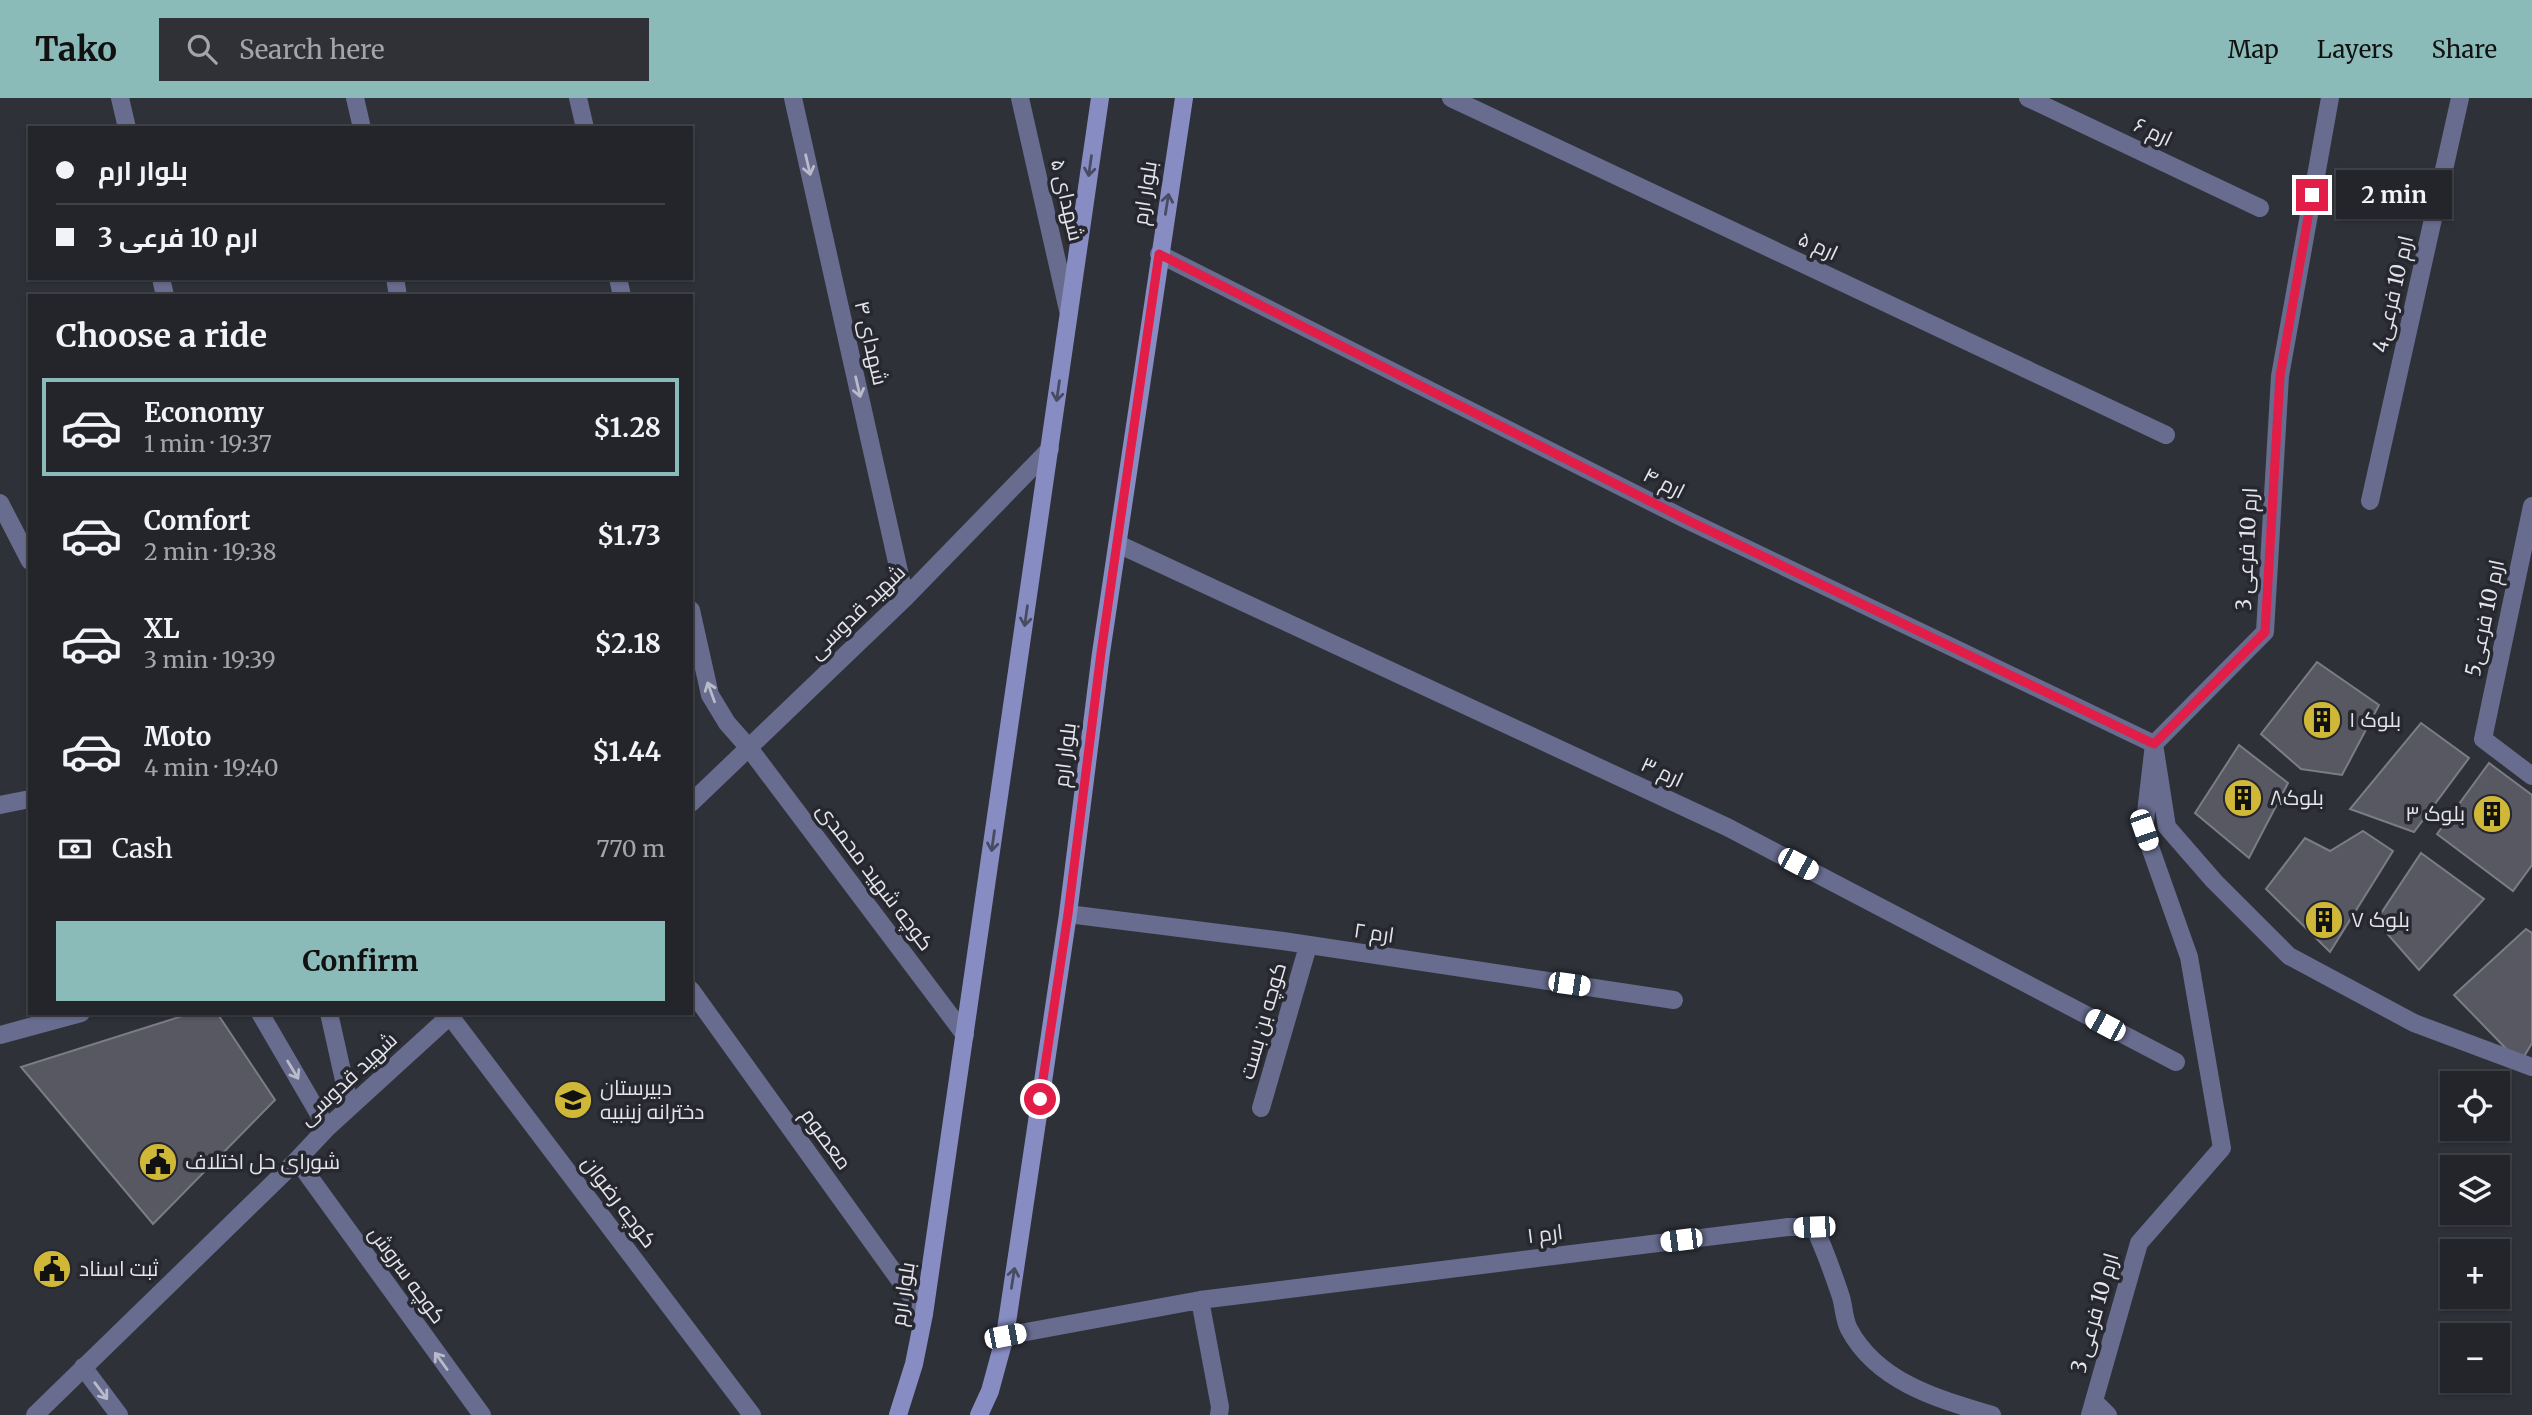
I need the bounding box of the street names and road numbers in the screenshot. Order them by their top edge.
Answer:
street label: ارم ۶ [2129,111,2177,153]
street label: شهدای ۵ [1045,156,1090,244]
street label: بلوار ارم [1126,159,1164,227]
street label: ارم ۵ [1794,225,1842,267]
street label: ارم 10 فرعی4 [2366,233,2420,355]
street label: شهدای ۴ [849,298,894,388]
street label: ارم ۴ [1638,461,1690,505]
street label: ارم 10 فرعی 3 [2230,487,2264,611]
street label: ارم 10 فرعی5 [2459,557,2511,679]
street label: شهید قدوسی [802,559,911,665]
street label: بلوار ارم [1047,721,1083,789]
street label: ارم ۳ [1636,750,1688,794]
street label: کوچه شهید محمدی [810,797,940,957]
street label: ارم ۲ [1352,916,1396,950]
street label: کوچه بن بست [1233,959,1293,1083]
street label: شهید قدوسی [293,1026,403,1131]
street label: معصوم [794,1102,858,1176]
street label: کوچه رضوان [575,1150,663,1254]
street label: ارم ۱ [1526,1218,1564,1250]
street label: کوچه سروش [362,1221,452,1329]
street label: ارم 10 فرعی 3 [2065,1250,2125,1376]
street label: بلوار ارم [884,1260,922,1328]

